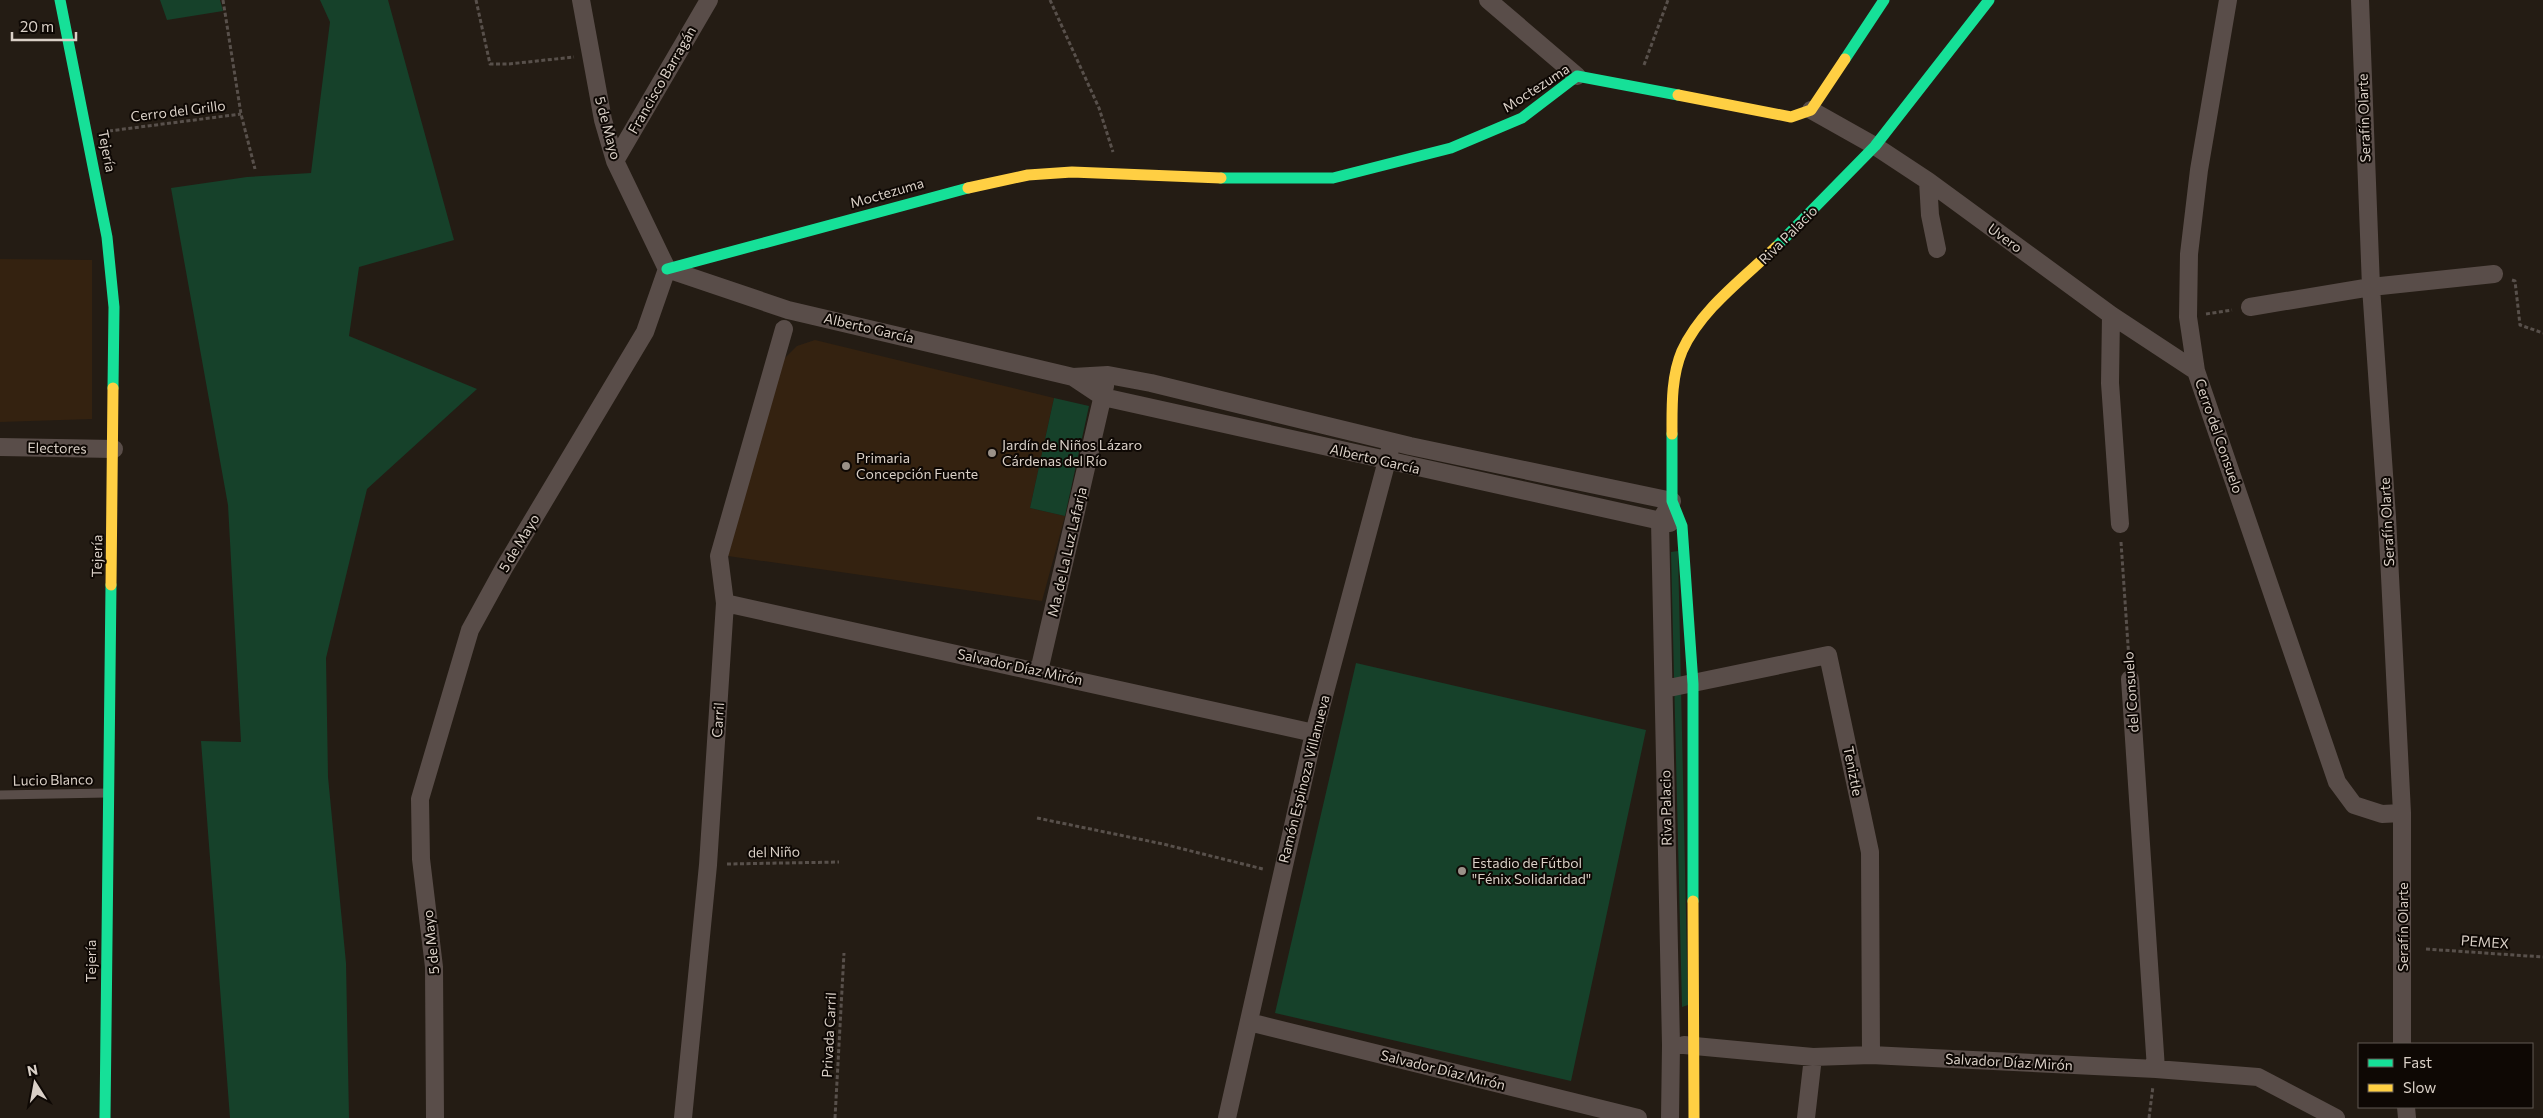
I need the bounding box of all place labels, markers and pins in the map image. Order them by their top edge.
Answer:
place label: Jardín de Niños Lázaro Cárdenas del Río [1002,436,1142,469]
marker: Jardín de Niños Lázaro Cárdenas del Río [986,447,998,459]
place label: Primaria Concepción Fuente [856,449,978,482]
marker: Primaria Concepción Fuente [840,460,852,472]
place label: Estadio de Fútbol "Fénix Solidaridad" [1472,854,1591,887]
marker: Estadio de Fútbol "Fénix Solidaridad" [1456,865,1468,877]

